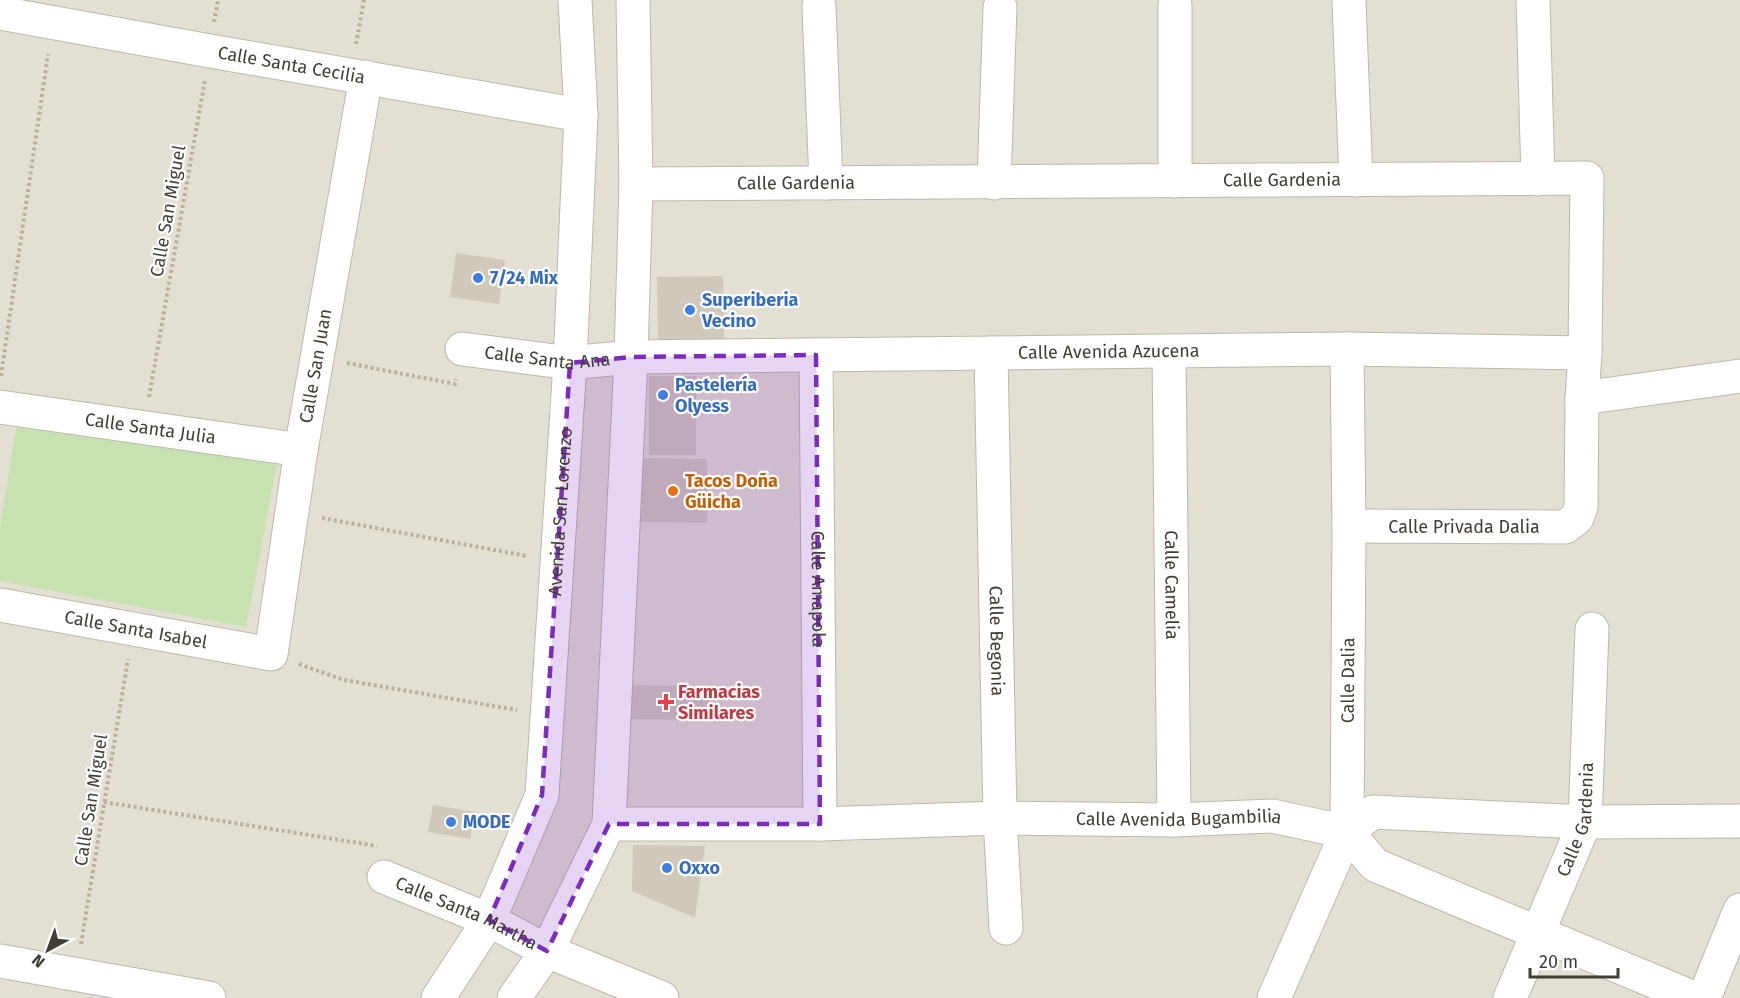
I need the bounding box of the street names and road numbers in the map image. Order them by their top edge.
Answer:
street label: Calle Santa Cecilia [216,42,367,89]
street label: Calle San Miguel [146,143,190,279]
street label: Calle Gardenia [1223,169,1341,191]
street label: Calle Gardenia [737,172,855,194]
street label: Calle San Juan [295,307,336,425]
street label: Calle Avenida Azucena [1018,340,1200,364]
street label: Calle Santa Ana [483,341,611,375]
street label: Calle Santa Julia [84,408,217,449]
street label: Avenida San Lorenzo [544,427,577,597]
street label: Calle Privada Dalia [1388,516,1540,538]
street label: Calle Camelia [1160,530,1183,640]
street label: Calle Amapola [806,531,829,647]
street label: Calle Begonia [985,586,1009,696]
street label: Calle Santa Isabel [63,606,209,653]
street label: Calle Dalia [1337,637,1359,723]
street label: Calle San Miguel [70,732,112,868]
street label: Calle Gardenia [1552,762,1598,880]
street label: Calle Avenida Bugambilia [1076,805,1284,831]
street label: Calle Santa Martha [392,872,541,955]

